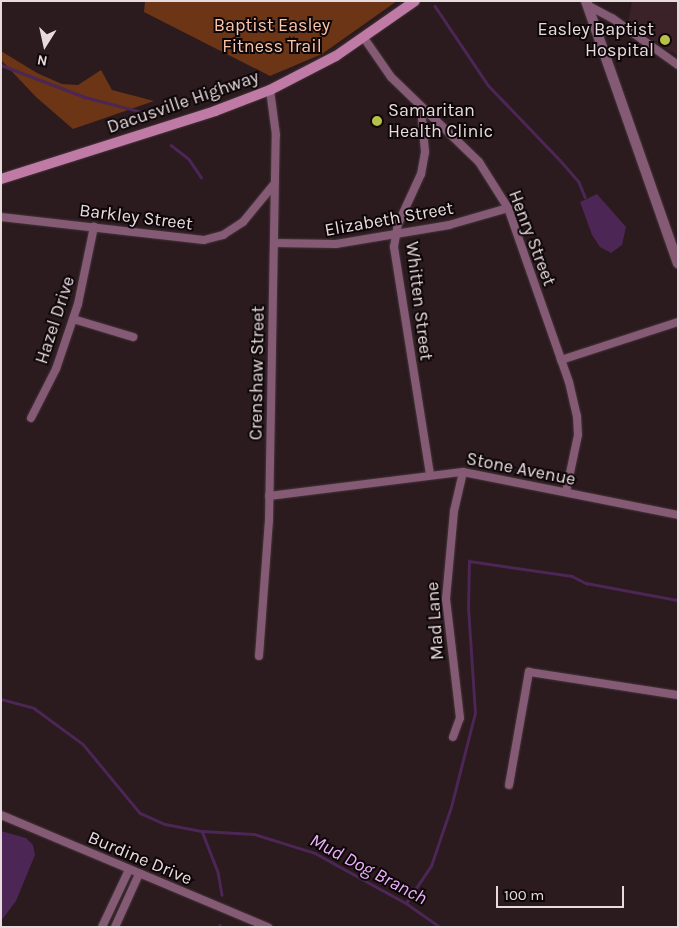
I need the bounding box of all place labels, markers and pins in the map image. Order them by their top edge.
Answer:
place label: Easley Baptist Hospital [538,19,654,62]
marker: Easley Baptist Hospital [658,33,672,47]
place label: Samaritan Health Clinic [388,100,493,142]
marker: Samaritan Health Clinic [370,114,384,128]

